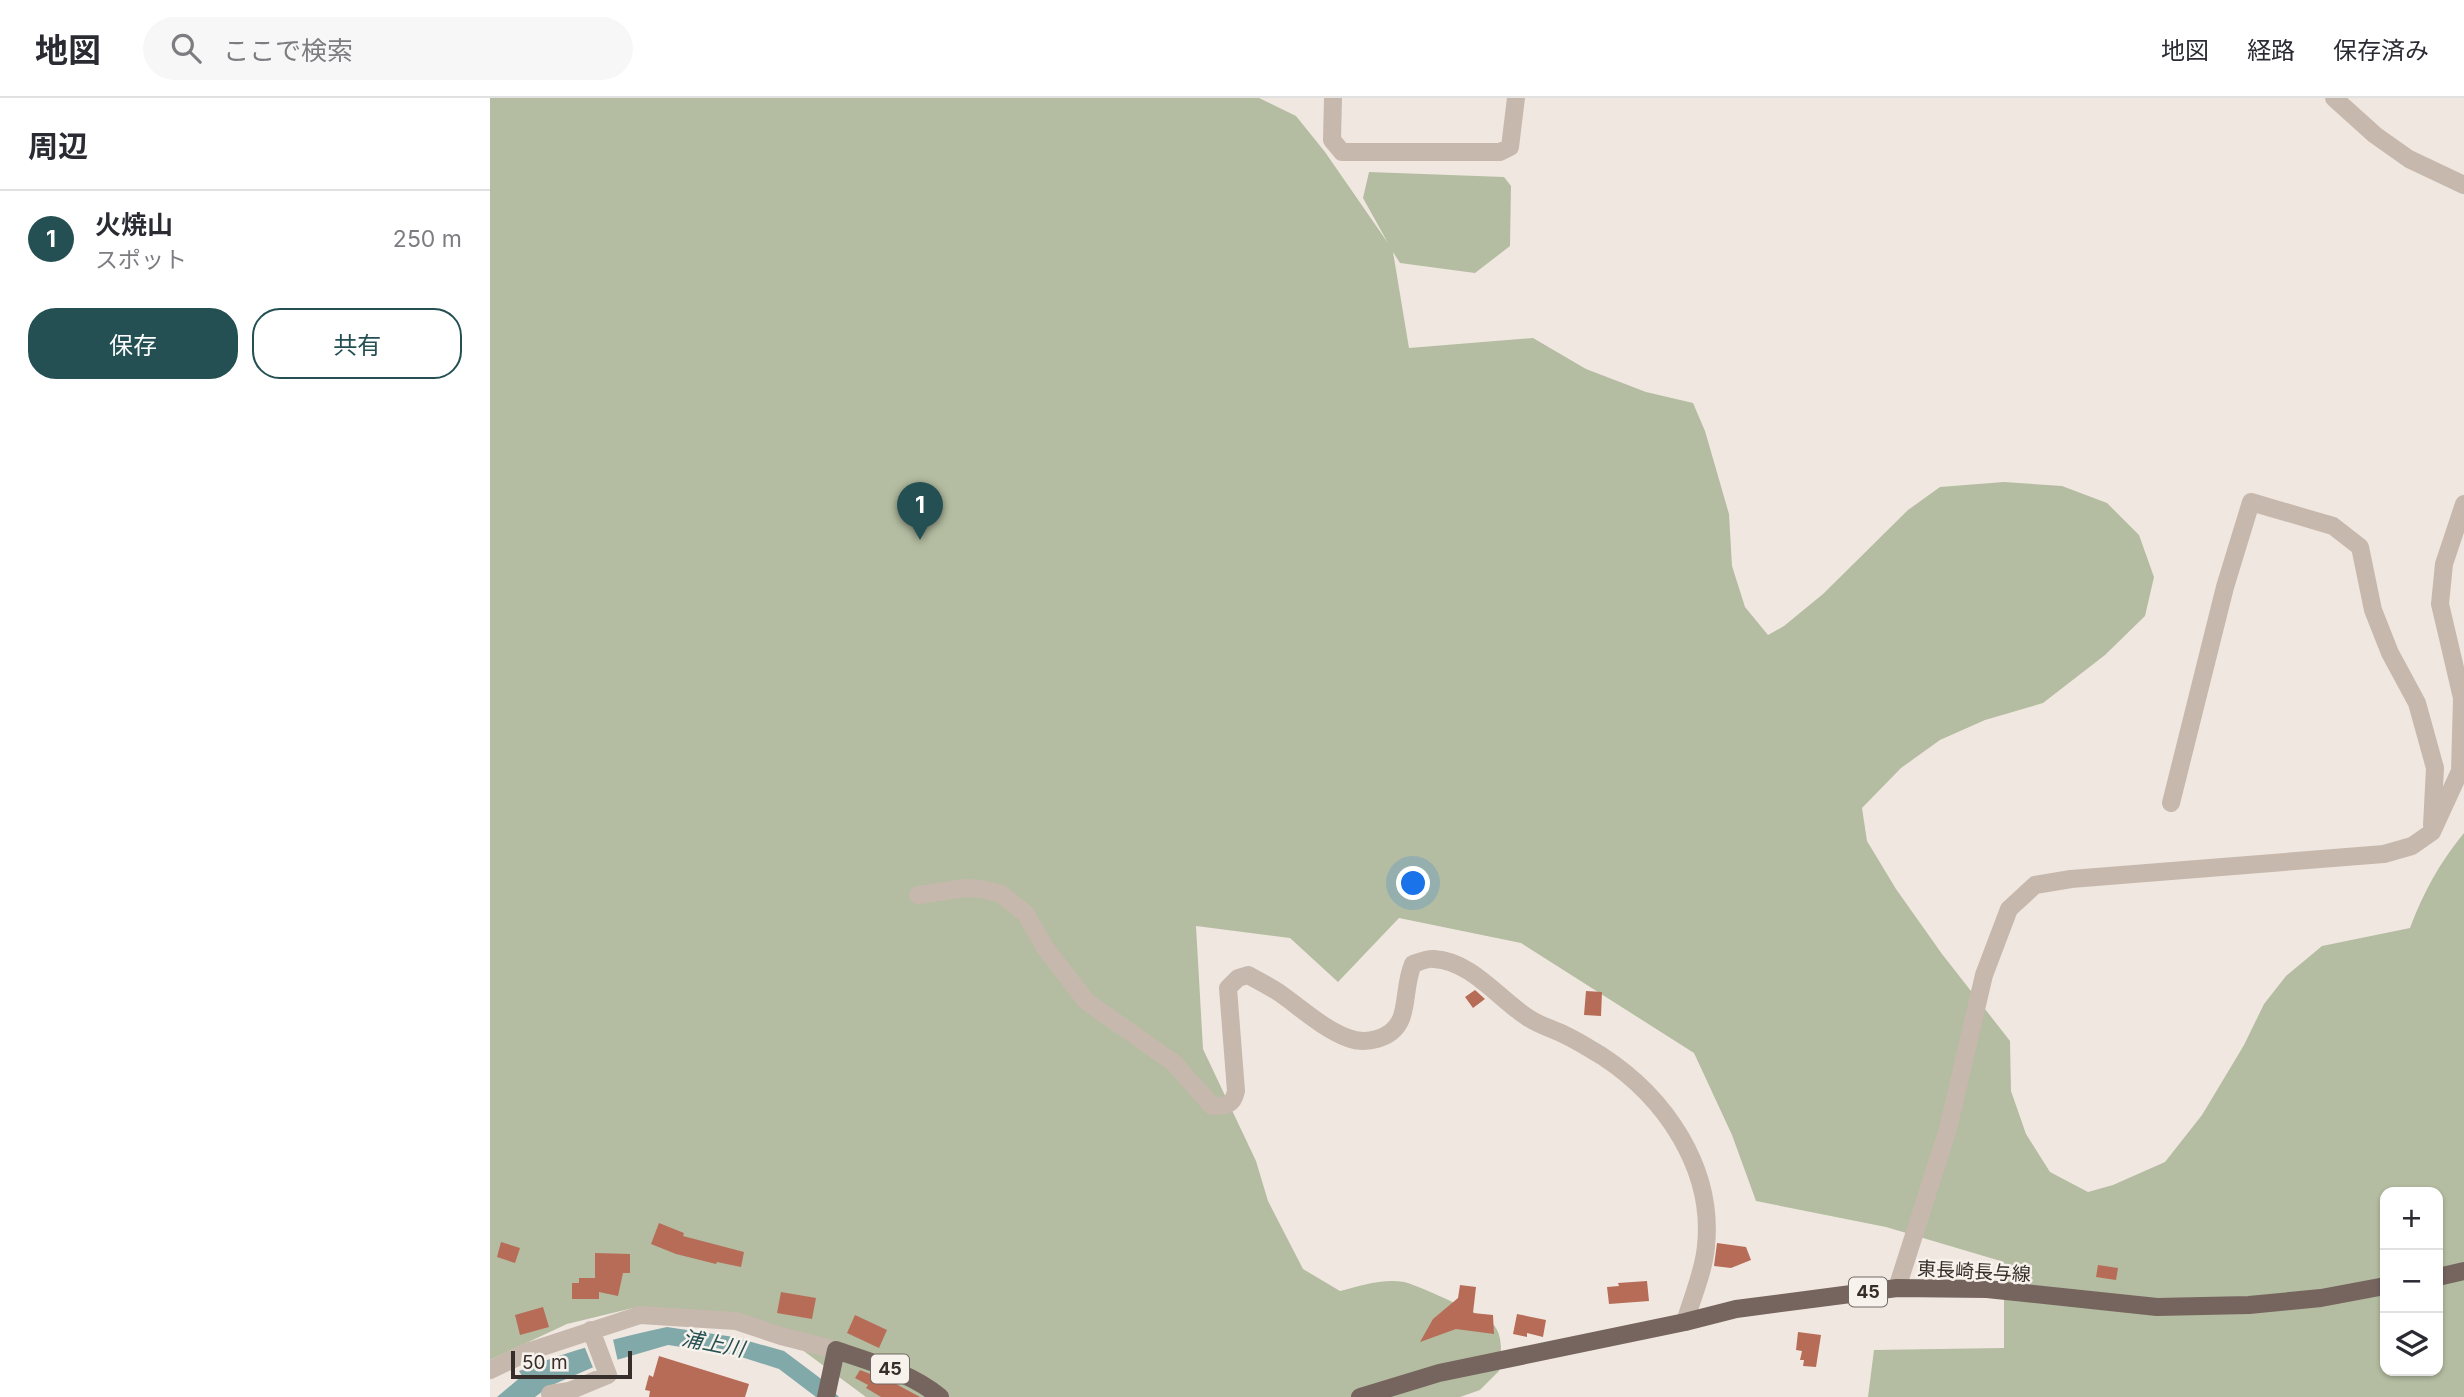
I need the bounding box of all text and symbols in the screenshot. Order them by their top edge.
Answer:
search box [143,17,633,80]
icon: search [167,29,205,67]
text: 地図 [35,30,101,70]
text: ここで検索 [223,35,353,66]
text: 地図 [2161,36,2209,65]
text: 経路 [2247,36,2295,65]
text: 保存済み [2333,36,2429,65]
text: 周辺 [28,128,88,164]
text: 火焼山 [95,209,173,240]
text: 1 [46,225,56,253]
text: 250 m [393,225,462,253]
text: スポット [95,246,187,274]
button: 保存 [28,308,238,379]
button: 共有 [252,308,462,379]
pin: 1 [897,482,943,540]
your location [1396,866,1430,900]
map controls [2380,1187,2443,1376]
button: + [2380,1187,2443,1250]
button: − [2380,1250,2443,1313]
street label: 東長崎長与線 [1916,1257,2032,1286]
road number: 45 [1849,1278,1887,1307]
button: layers [2380,1313,2443,1376]
water label: 浦上川 [680,1325,748,1362]
scale bar [511,1348,632,1380]
text: 50 m [522,1351,568,1374]
road number: 45 [871,1354,909,1384]

